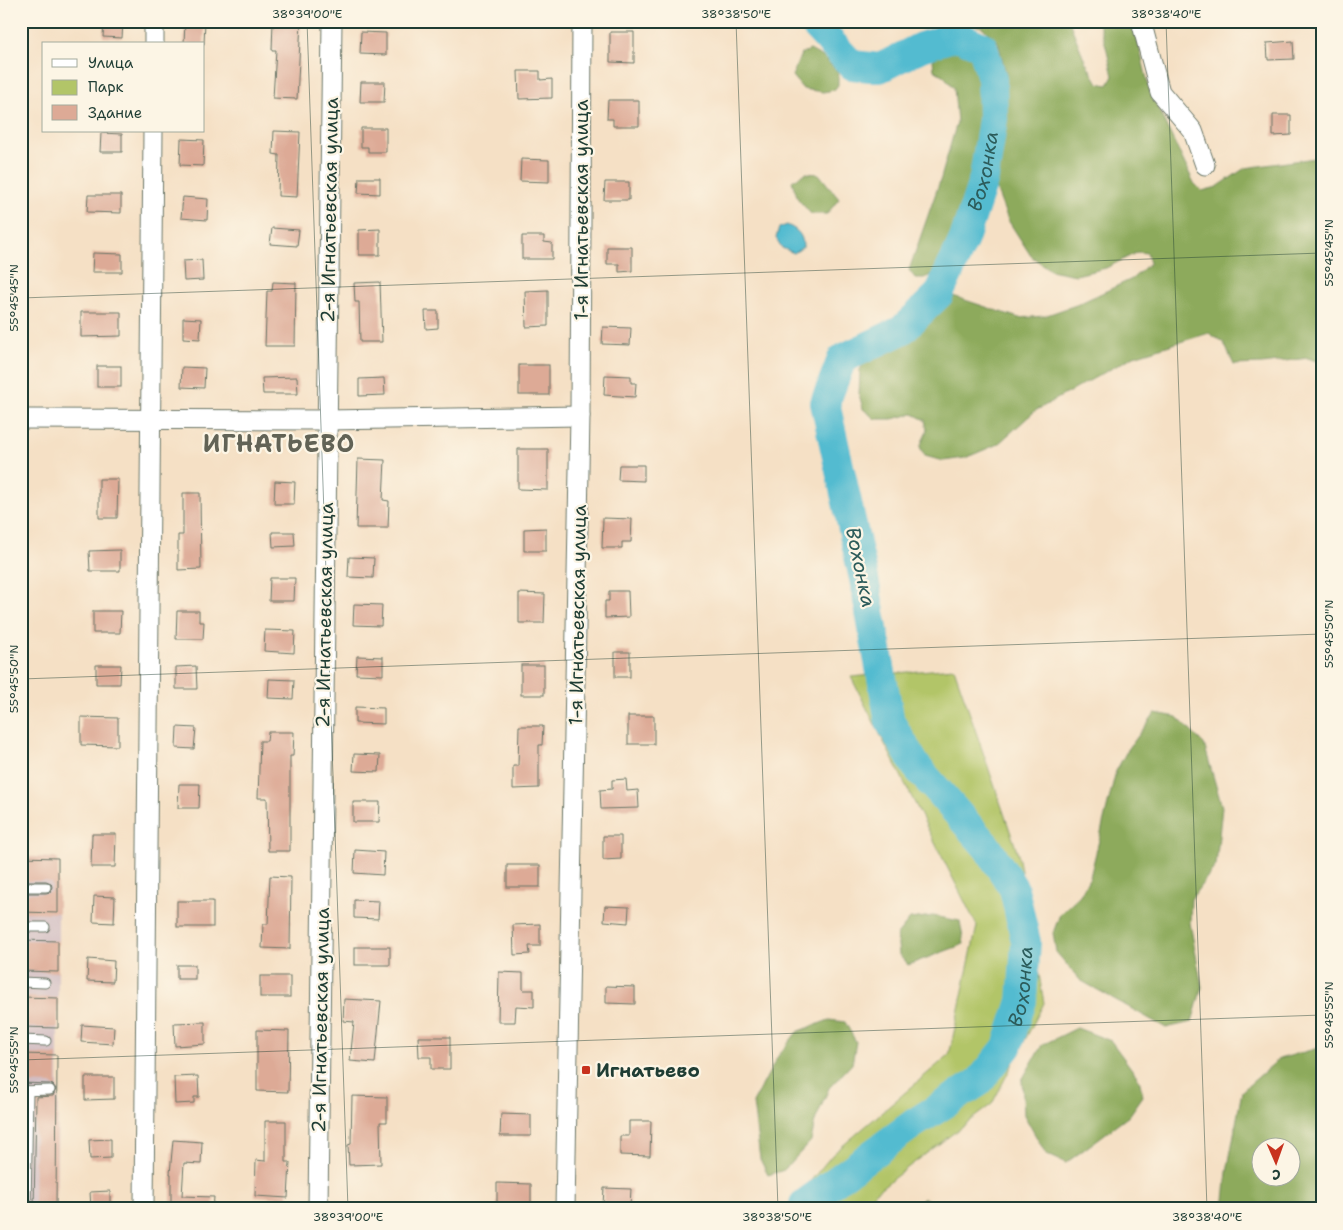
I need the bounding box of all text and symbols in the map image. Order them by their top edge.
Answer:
text: 38°39'00"E [272,6,342,22]
text: 38°38'50"E [701,6,771,22]
text: 38°38'40"E [1131,6,1201,22]
legend [42,42,205,132]
text: Улица [88,53,134,73]
text: Парк [88,77,124,97]
street label: 2-я Игнатьевская улица [315,97,344,323]
street label: 1-я Игнатьевская улица [569,99,594,320]
text: Здание [88,103,142,123]
water label: Вохонка [961,129,1004,215]
text: 55°45'45"N [1321,219,1337,287]
text: 55°45'45"N [6,264,22,332]
district label: ИГНАТЬЕВО [203,428,355,460]
street label: 2-я Игнатьевская улица [310,502,339,728]
street label: 1-я Игнатьевская улица [563,504,592,726]
water label: Вохонка [840,524,882,610]
text: 55°45'50"N [1321,600,1337,668]
text: 55°45'50"N [6,645,22,713]
street label: 2-я Игнатьевская улица [306,907,335,1133]
water label: Вохонка [1001,945,1039,1030]
text: 55°45'55"N [1321,981,1337,1049]
text: 55°45'55"N [6,1026,22,1094]
place label: Игнатьево [596,1058,700,1083]
marker: Игнатьево [580,1064,592,1076]
north arrow [1250,1138,1300,1188]
text: С [1272,1166,1281,1184]
text: 38°39'00"E [313,1209,383,1225]
text: 38°38'50"E [742,1209,812,1225]
text: 38°38'40"E [1172,1209,1242,1225]

